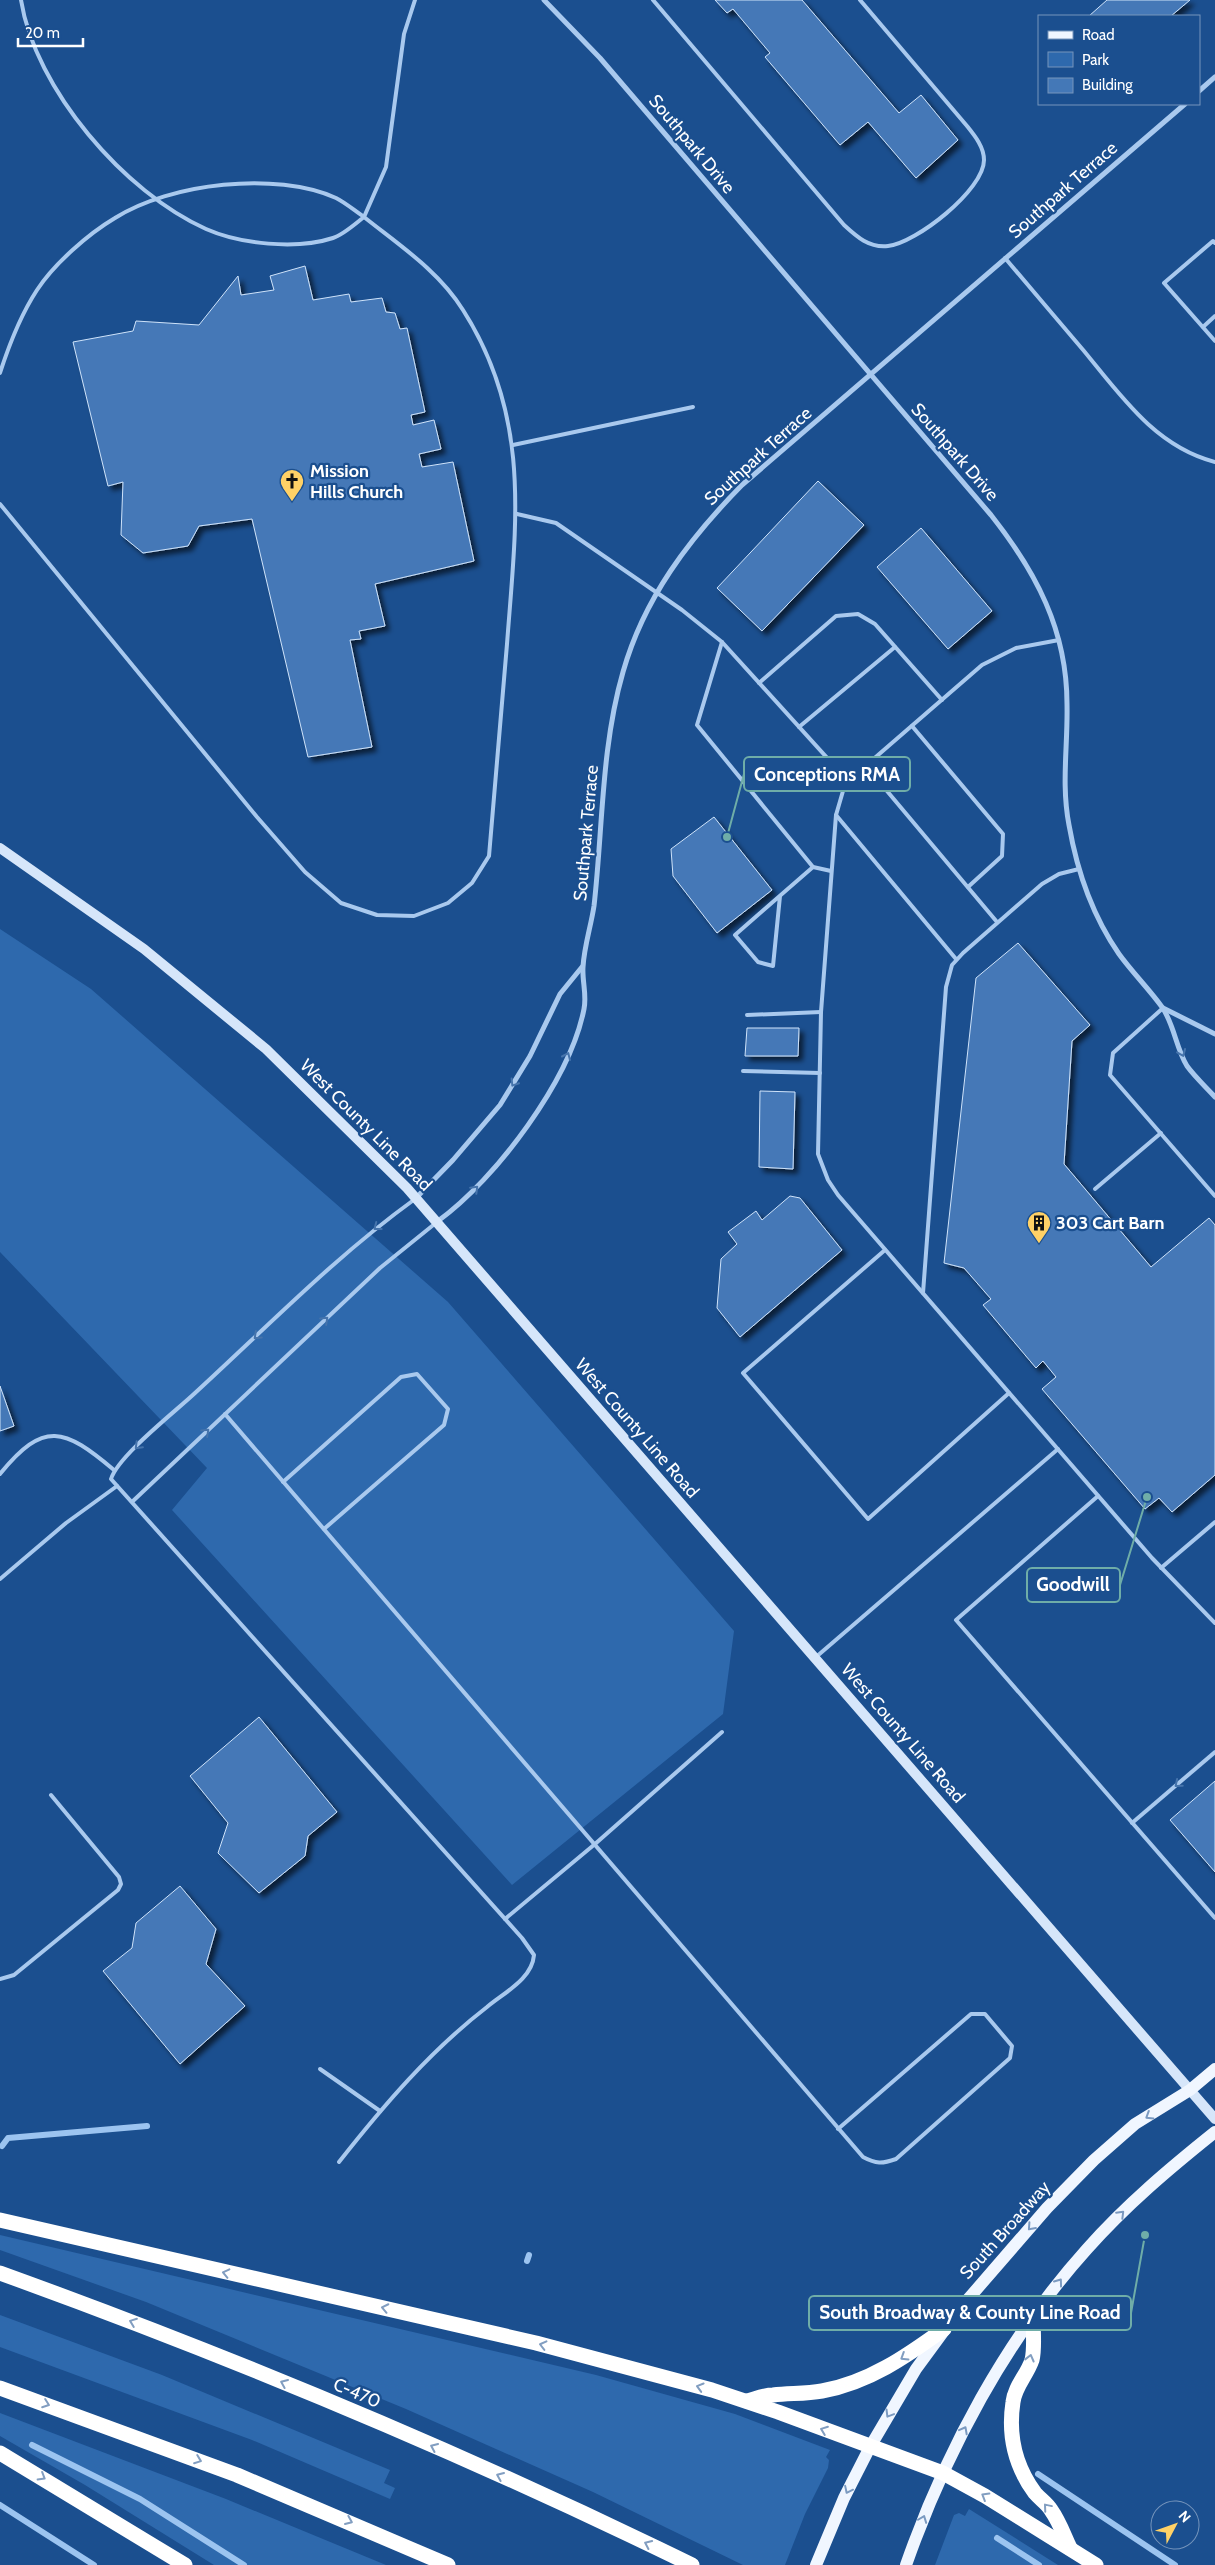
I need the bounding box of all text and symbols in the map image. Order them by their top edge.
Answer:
scale bar [18,15,82,47]
legend [1038,15,1200,105]
text: 20 m [25,24,60,42]
text: Road [1082,26,1115,44]
text: Park [1082,51,1109,69]
text: Building [1082,76,1133,94]
street label: Southpark Drive [644,90,740,198]
street label: Southpark Terrace [1004,137,1122,243]
street label: Southpark Drive [907,399,1003,505]
street label: Southpark Terrace [700,402,816,510]
place label: Mission Hills Church [310,460,403,503]
church icon: Mission Hills Church [279,468,305,502]
callout: Conceptions RMA [744,757,910,791]
text: Conceptions RMA [754,763,900,786]
street label: Southpark Terrace [569,764,603,902]
one-way arrow [1175,1048,1186,1057]
one-way arrow [560,1052,571,1061]
street label: West County Line Road [295,1054,437,1196]
one-way arrow [510,1078,520,1087]
one-way arrow [469,1186,478,1195]
building icon: 303 Cart Barn [1026,1210,1052,1244]
place label: 303 Cart Barn [1056,1212,1164,1234]
one-way arrow [374,1221,383,1229]
one-way arrow [319,1317,328,1326]
one-way arrow [254,1330,263,1339]
street label: West County Line Road [570,1354,704,1502]
one-way arrow [201,1429,210,1438]
one-way arrow [135,1441,144,1450]
callout: Goodwill [1027,1568,1120,1602]
text: Goodwill [1036,1573,1110,1596]
street label: West County Line Road [836,1659,970,1807]
one-way arrow [1175,1778,1184,1787]
one-way arrow [1145,2109,1154,2119]
street label: South Broadway [955,2176,1055,2284]
one-way arrow [1115,2210,1124,2219]
one-way arrow [1027,2221,1036,2230]
one-way arrow [222,2268,231,2279]
one-way arrow [1053,2278,1062,2288]
callout: South Broadway & County Line Road [809,2296,1131,2330]
text: South Broadway & County Line Road [819,2301,1121,2324]
one-way arrow [380,2303,389,2314]
one-way arrow [130,2318,138,2328]
one-way arrow [538,2340,547,2351]
one-way arrow [901,2350,910,2360]
one-way arrow [1024,2354,1035,2363]
street label: C-470 [330,2373,384,2413]
one-way arrow [280,2378,289,2389]
one-way arrow [696,2382,705,2392]
one-way arrow [41,2398,50,2408]
one-way arrow [886,2408,896,2417]
one-way arrow [821,2426,829,2436]
one-way arrow [958,2426,968,2435]
one-way arrow [430,2442,439,2453]
one-way arrow [194,2454,202,2464]
one-way arrow [37,2471,46,2481]
one-way arrow [496,2472,505,2482]
one-way arrow [844,2485,854,2494]
one-way arrow [981,2492,990,2502]
north arrow [1150,2500,1200,2550]
one-way arrow [1044,2503,1053,2512]
text: N [1175,2507,1195,2526]
one-way arrow [344,2515,353,2526]
one-way arrow [917,2516,927,2524]
one-way arrow [644,2540,653,2550]

